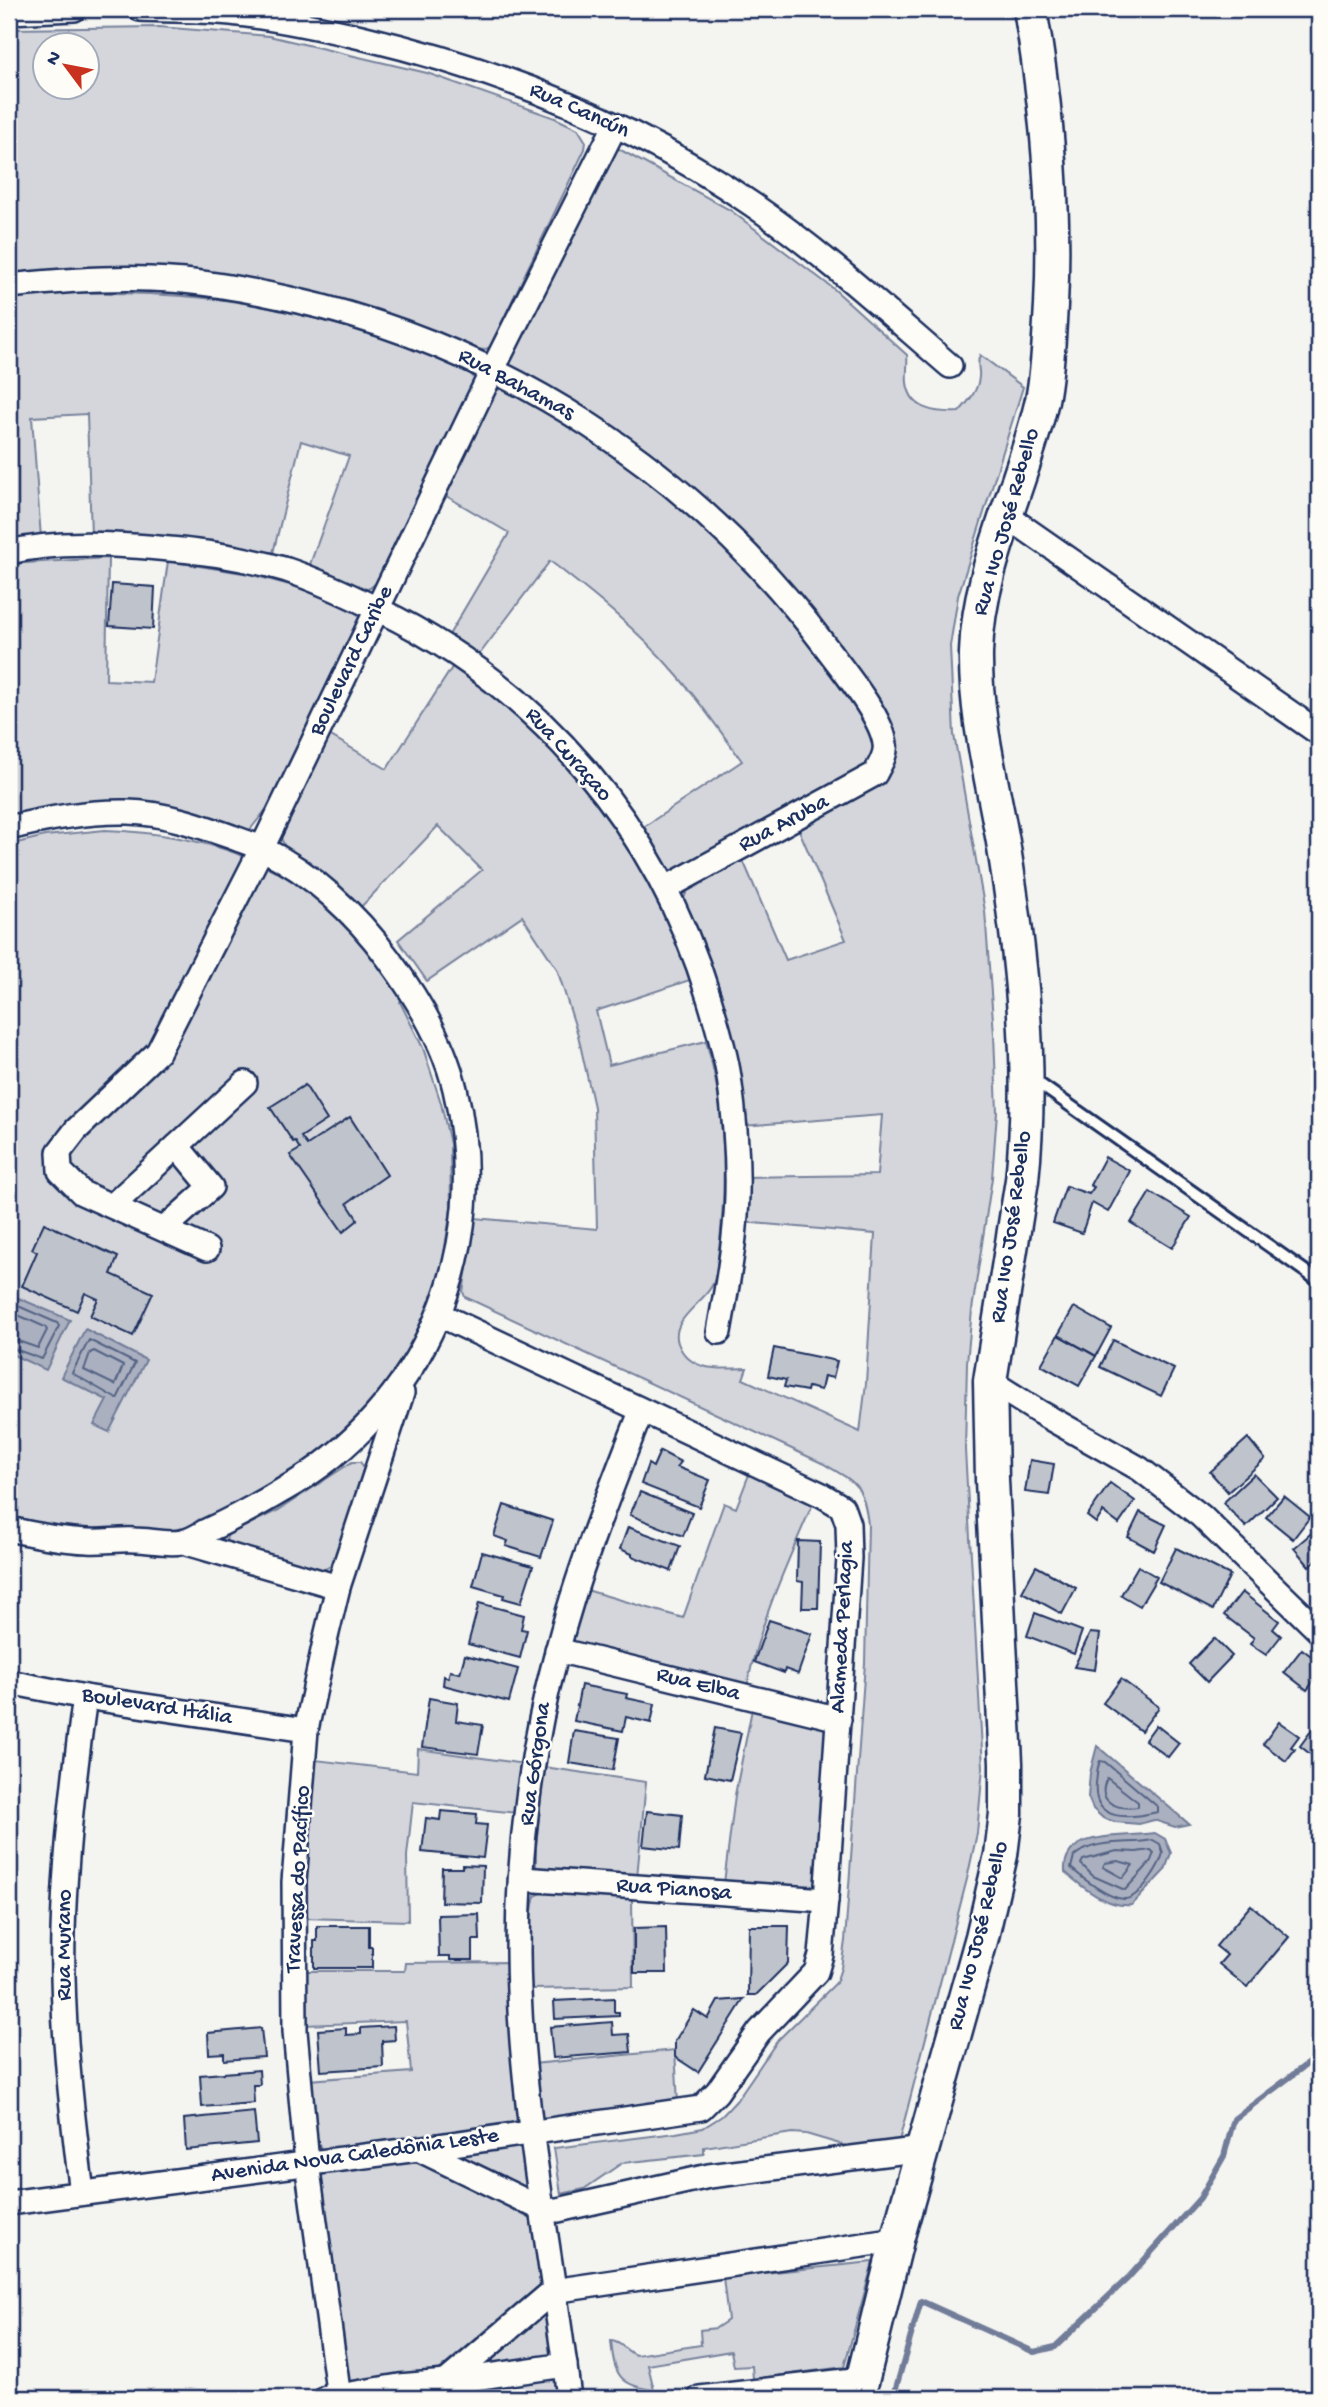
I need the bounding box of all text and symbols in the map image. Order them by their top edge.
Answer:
north arrow [32,32,102,102]
text: N [42,47,68,70]
street label: Rua Cancún [525,77,633,145]
street label: Rua Bahamas [453,343,579,427]
street label: Rua Ivo José Rebello [967,425,1047,619]
street label: Boulevard Caribe [304,580,401,741]
street label: Rua Curaçao [519,702,617,808]
street label: Rua Aruba [734,788,835,859]
street label: Rua Ivo José Rebello [985,1129,1039,1325]
street label: Alameda Perlagia [825,1539,861,1714]
street label: Rua Elba [653,1662,744,1709]
street label: Boulevard Itália [79,1682,235,1732]
street label: Rua Górgona [514,1699,558,1827]
street label: Travessa do Pacífico [280,1784,317,1975]
street label: Rua Ivo José Rebello [942,1839,1016,2033]
street label: Rua Pianosa [615,1873,734,1908]
street label: Rua Murano [52,1889,79,2001]
street label: Avenida Nova Caledônia Leste [209,2122,502,2190]

